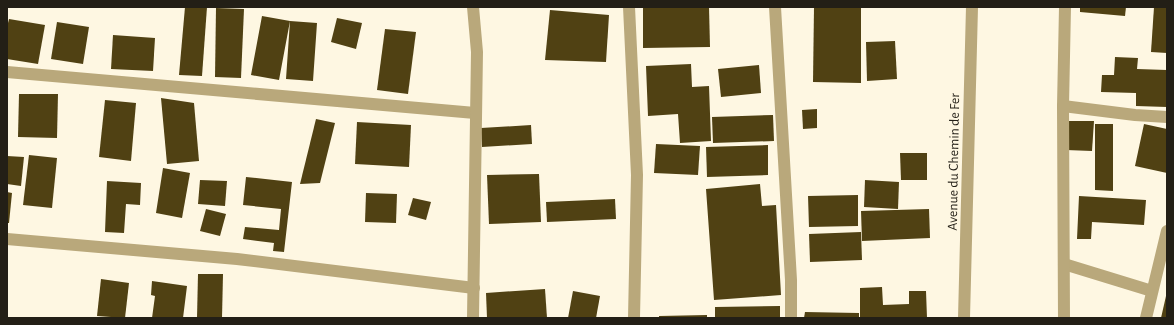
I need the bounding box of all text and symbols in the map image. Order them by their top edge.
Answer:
street label: Avenue du Chemin de Fer [946,93,962,231]

